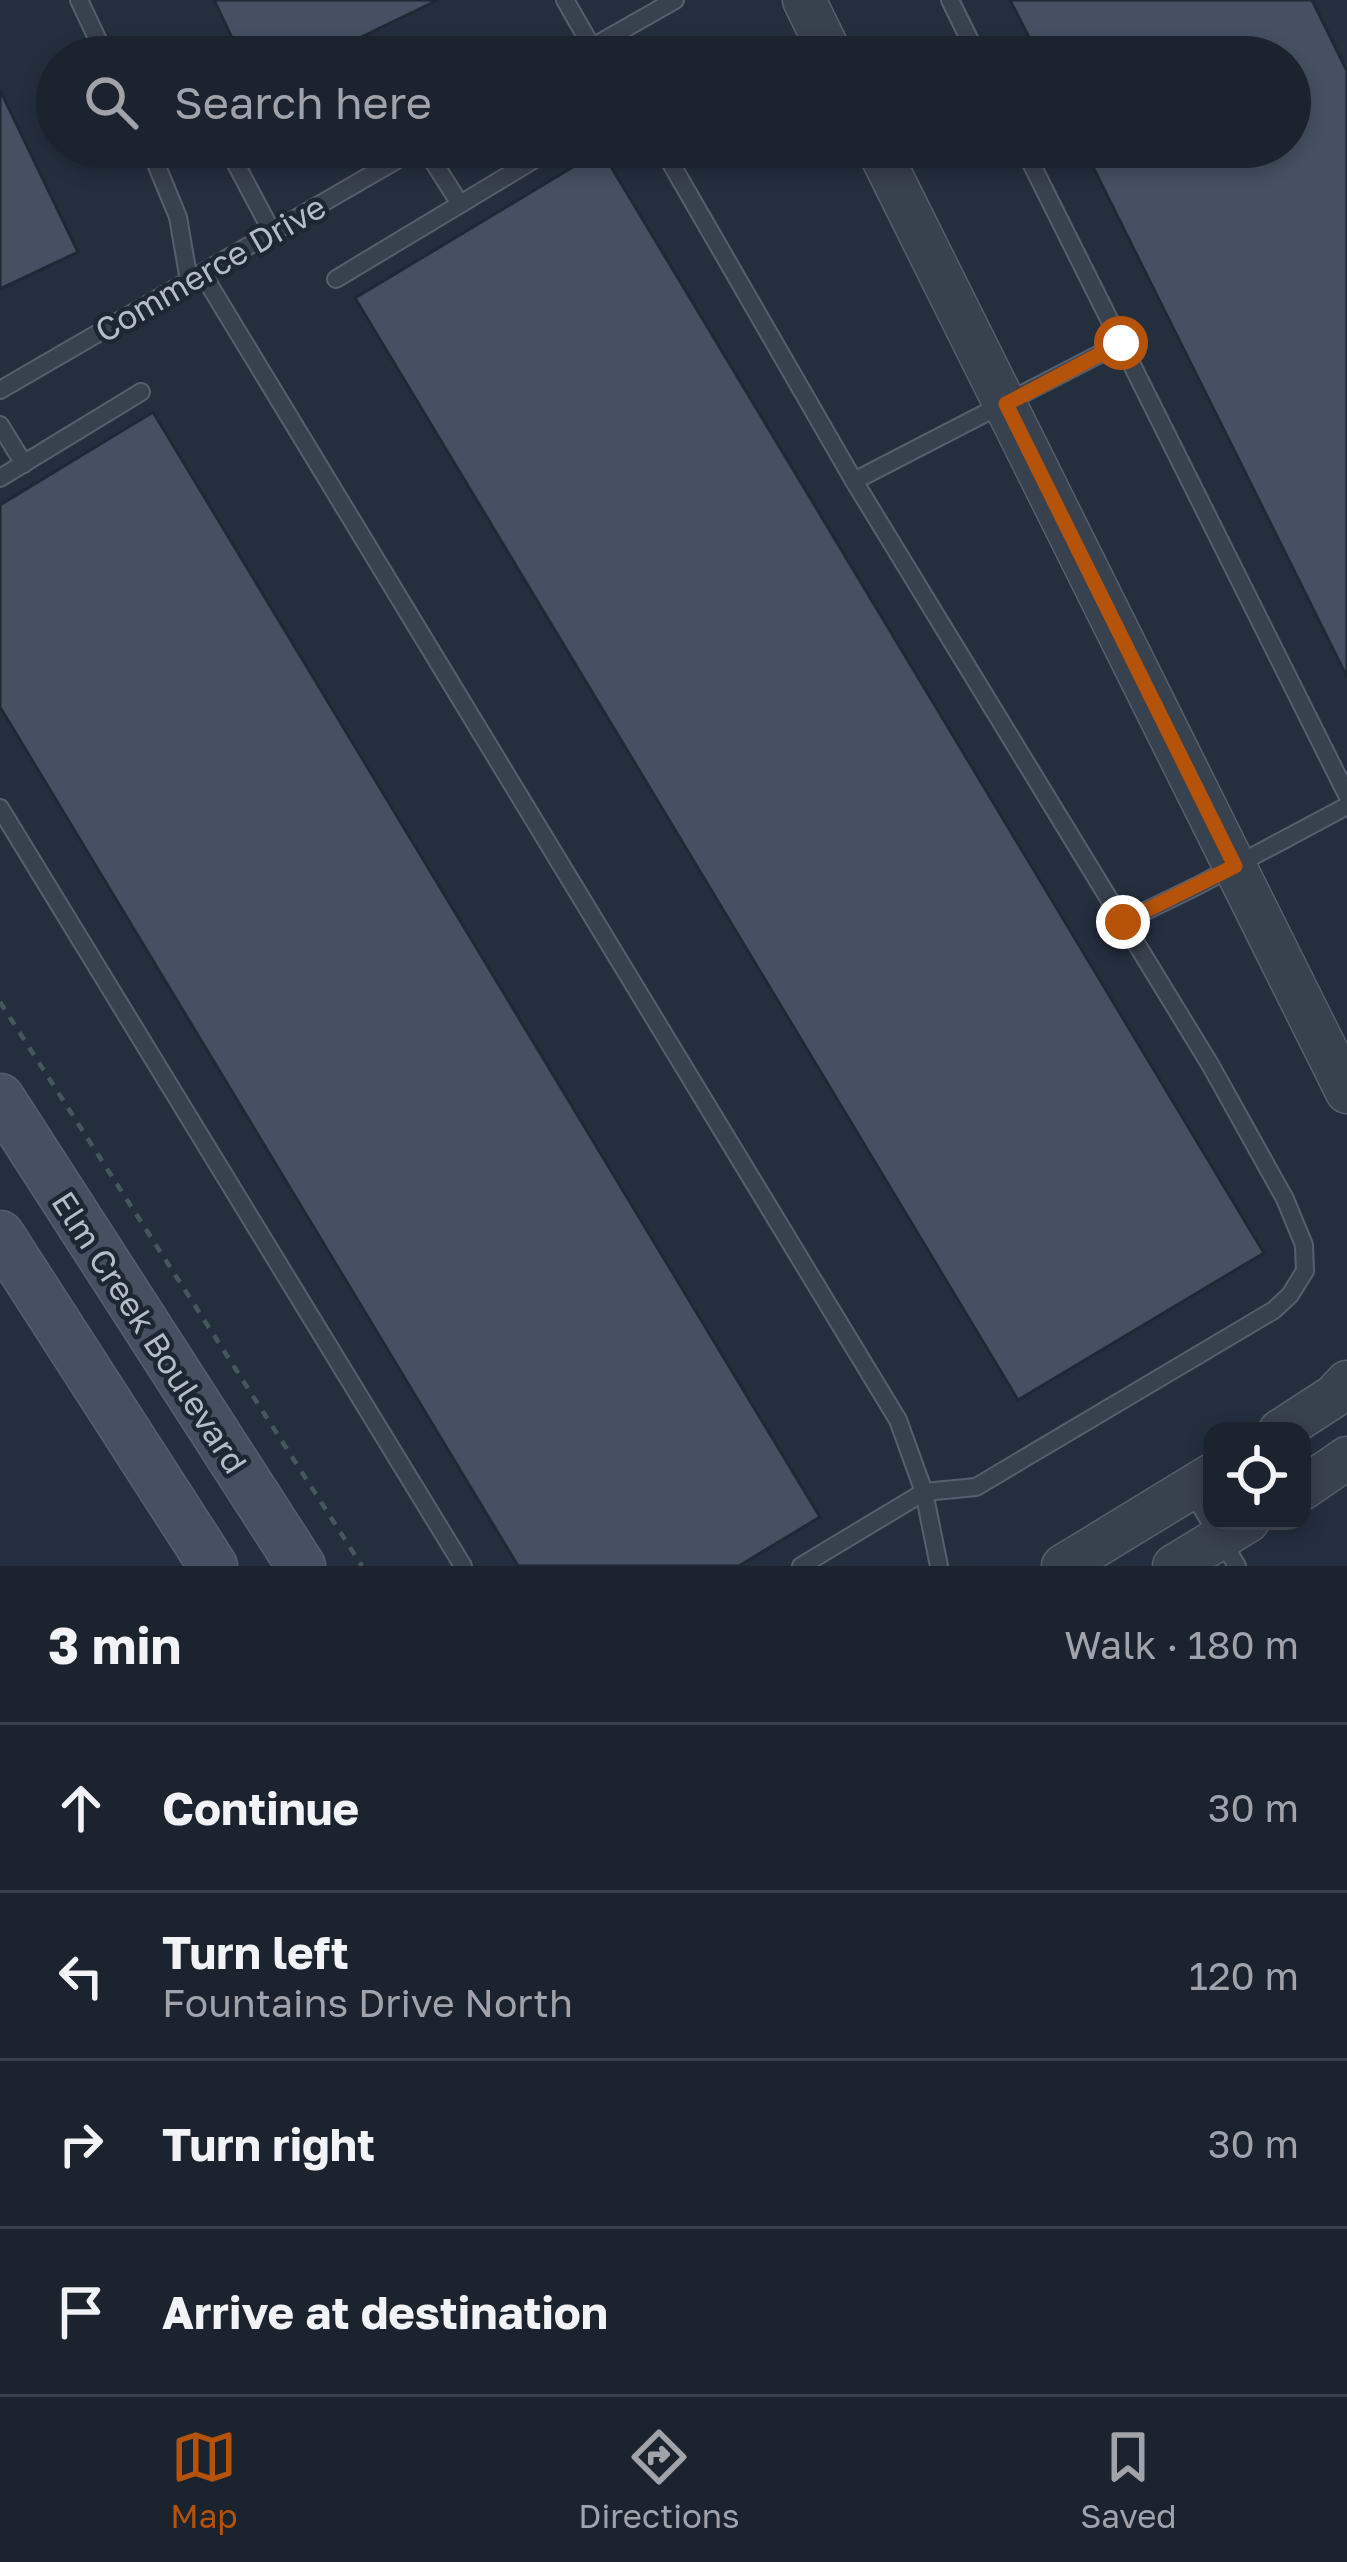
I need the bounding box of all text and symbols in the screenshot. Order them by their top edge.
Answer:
search box [36,36,1311,168]
icon: search [78,69,144,135]
text: Search here [174,75,432,129]
street label: Commerce Drive [88,186,332,350]
route start [1094,316,1148,370]
route end [1096,895,1150,949]
street label: Elm Creek Boulevard [44,1184,256,1480]
map controls [1203,1422,1311,1530]
button: locate [1203,1422,1311,1530]
text: 3 min [48,1614,181,1675]
text: Walk · 180 m [1064,1621,1299,1668]
icon: ahead [48,1775,114,1841]
text: Continue [162,1781,359,1835]
text: 30 m [1208,1784,1299,1831]
text: Turn left [162,1925,349,1979]
icon: left [48,1943,114,2009]
text: 120 m [1189,1952,1299,1999]
text: Fountains Drive North [162,1979,573,2026]
icon: right [48,2111,114,2177]
text: Turn right [162,2117,375,2171]
text: 30 m [1208,2120,1299,2167]
icon: arrive [48,2279,114,2345]
text: Arrive at destination [162,2285,608,2339]
tab: Map [170,2424,238,2535]
tab: Directions [578,2424,740,2535]
tab: Saved [1080,2424,1177,2535]

